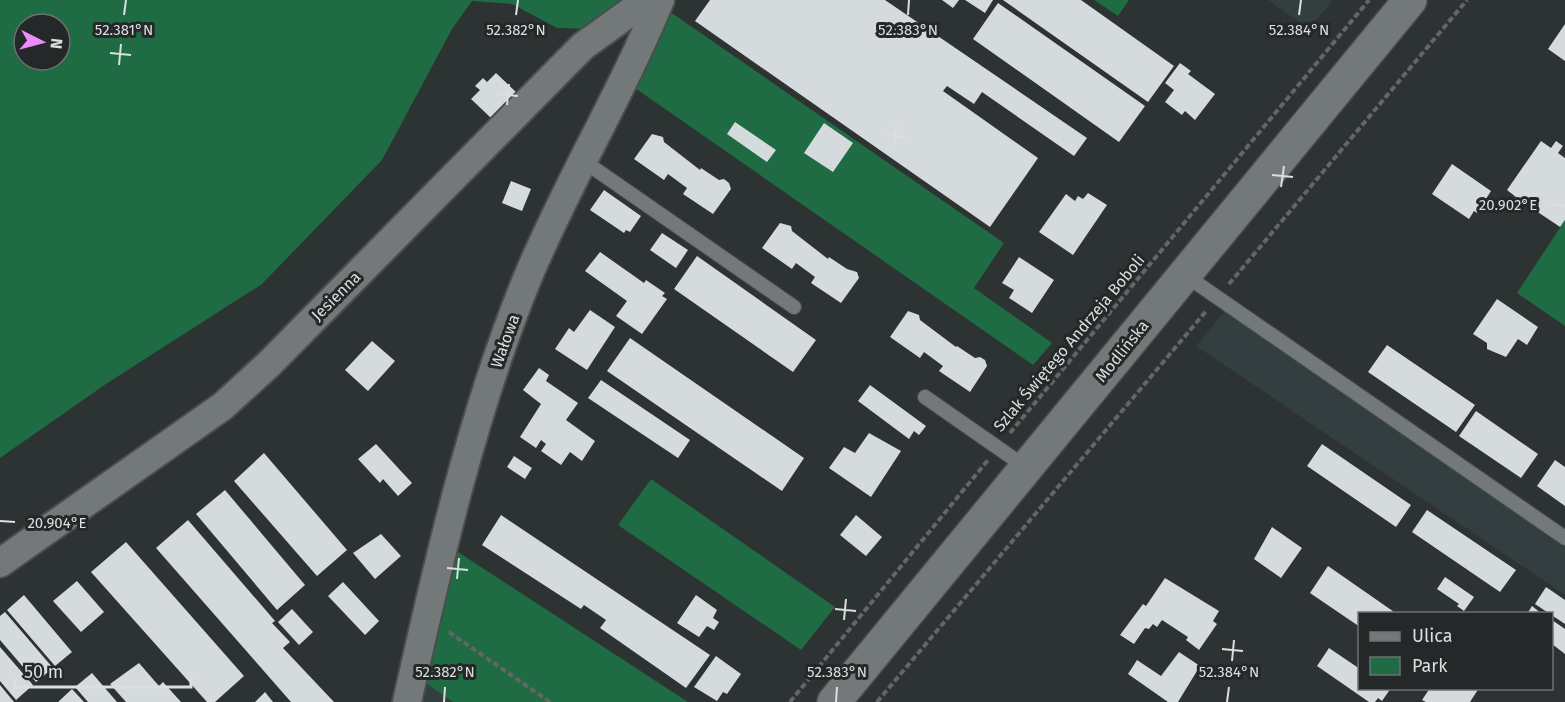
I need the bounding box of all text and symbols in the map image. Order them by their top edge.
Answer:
north arrow [12,12,72,72]
text: 52.381°N [95,21,153,39]
text: 52.382°N [486,21,546,39]
text: 52.383°N [878,21,938,39]
text: 52.384°N [1269,21,1329,39]
text: N [46,37,66,50]
text: 20.902°E [1479,196,1537,214]
street label: Szlak Świętego Andrzeja Boboli [989,250,1149,435]
street label: Jesienna [307,267,365,325]
street label: Wałowa [487,312,523,370]
street label: Modlińska [1091,316,1153,386]
text: 20.904°E [27,514,87,532]
legend [1358,612,1553,690]
text: Ulica [1412,625,1452,647]
scale bar [15,651,190,689]
text: Park [1412,655,1448,677]
text: 50 m [24,661,63,683]
text: 52.382°N [415,663,475,681]
text: 52.383°N [807,663,867,681]
text: 52.384°N [1199,663,1259,681]

